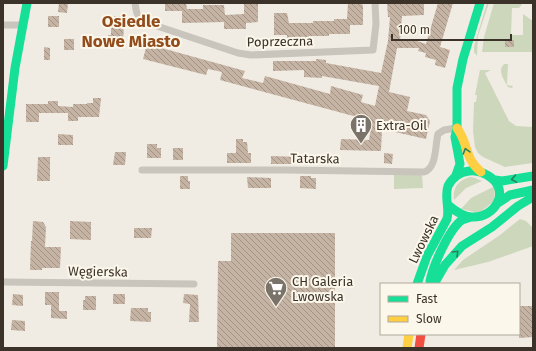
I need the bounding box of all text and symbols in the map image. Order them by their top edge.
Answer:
district label: Osiedle Nowe Miasto [81,11,181,52]
scale bar [392,16,511,42]
text: 100 m [398,23,430,37]
street label: Poprzeczna [247,33,313,50]
building icon: Extra-Oil [348,112,374,145]
place label: Extra-Oil [376,118,427,133]
one-way arrow [463,148,471,155]
street label: Tatarska [290,151,340,166]
one-way arrow [511,174,517,183]
street label: Lwowska [405,213,442,266]
one-way arrow [451,250,459,258]
street label: Węgierska [68,263,128,280]
place label: CH Galeria Lwowska [292,274,353,304]
supermarket icon: CH Galeria Lwowska [263,275,289,308]
legend [380,283,520,335]
text: Fast [416,292,438,306]
text: Slow [416,312,442,326]

